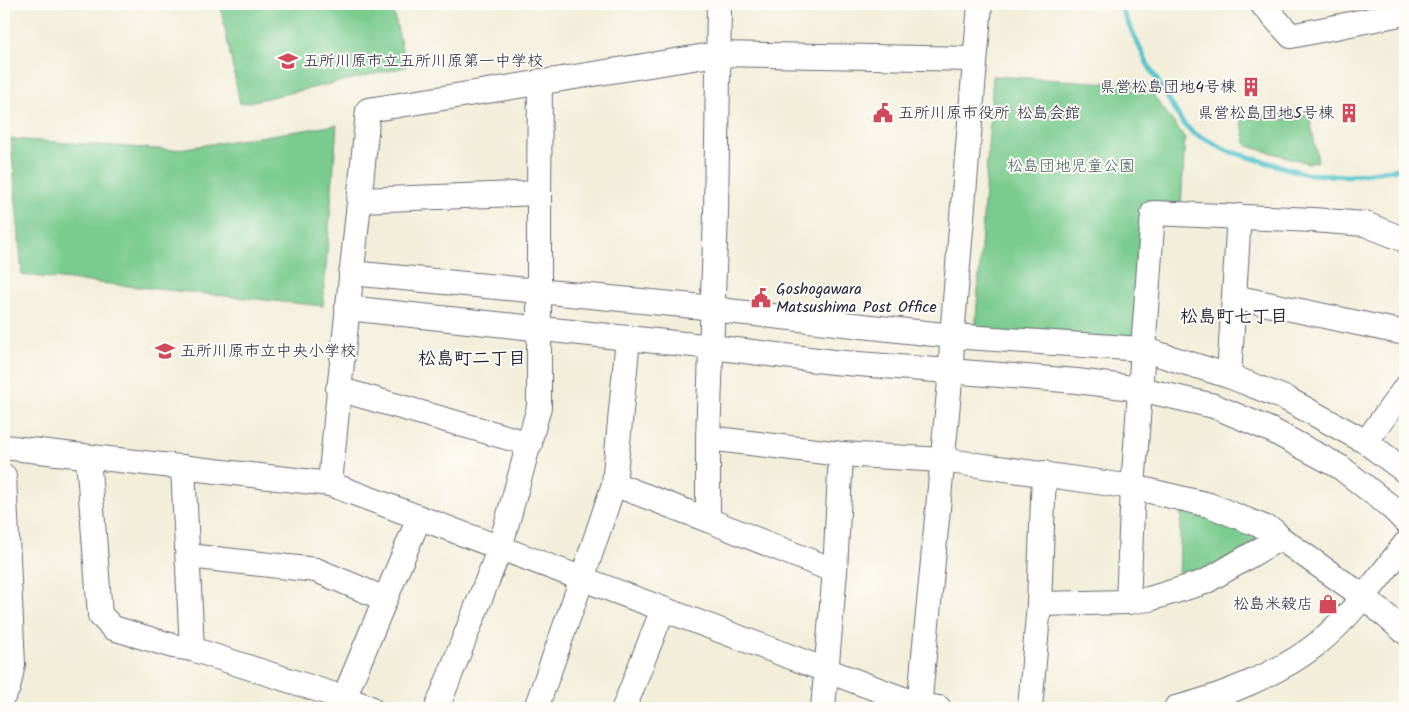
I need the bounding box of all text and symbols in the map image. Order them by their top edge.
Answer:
place label: 五所川原市立五所川原第一中学校 [303,49,543,74]
school or university icon: 五所川原市立五所川原第一中学校 [277,50,299,72]
place label: 県営松島団地4号棟 [1099,75,1236,100]
building icon: 県営松島団地4号棟 [1240,76,1262,98]
place label: 五所川原市役所 松島会館 [898,101,1080,126]
place label: 県営松島団地5号棟 [1197,101,1334,126]
public building icon: 五所川原市役所 松島会館 [872,102,894,124]
building icon: 県営松島団地5号棟 [1338,102,1360,124]
park label: 松島団地児童公園 [1007,154,1135,179]
place label: Goshogawara Matsushima Post Office [776,277,937,320]
public building icon: Goshogawara Matsushima Post Office [750,287,772,309]
district label: 松島町七丁目 [1180,303,1288,332]
place label: 五所川原市立中央小学校 [180,339,356,364]
school or university icon: 五所川原市立中央小学校 [154,340,176,362]
district label: 松島町二丁目 [418,345,526,374]
place label: 松島米穀店 [1233,592,1313,617]
shop icon: 松島米穀店 [1317,593,1339,615]

